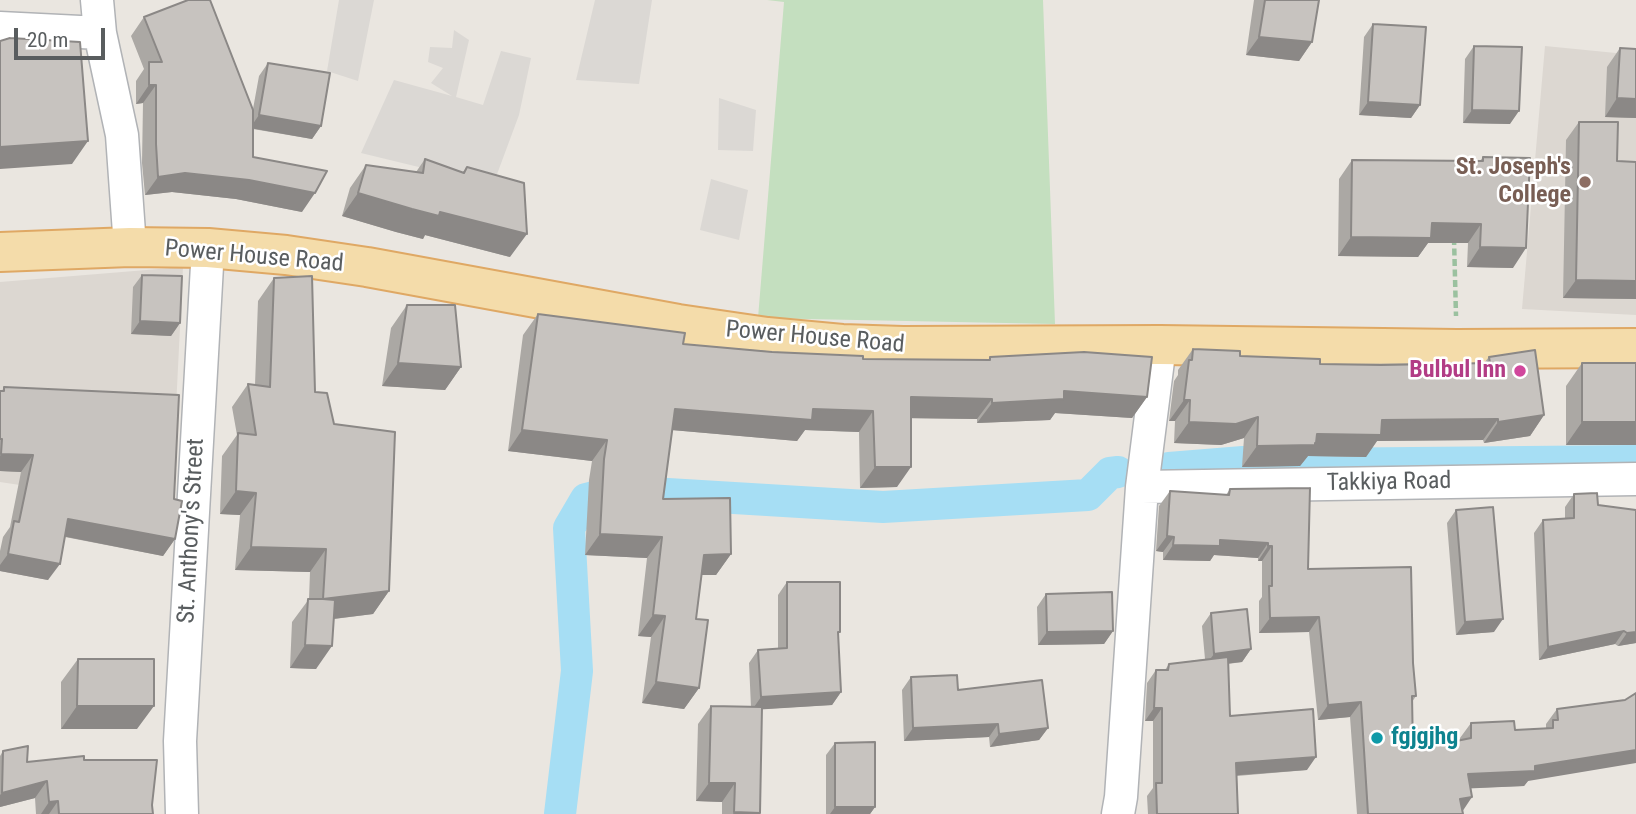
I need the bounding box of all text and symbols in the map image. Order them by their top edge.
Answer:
scale bar [18,14,108,58]
text: 20 m [27,28,68,52]
place label: St. Joseph's College [1456,154,1571,210]
marker: St. Joseph's College [1577,174,1593,190]
street label: Power House Road [163,235,345,279]
street label: Power House Road [724,316,906,360]
place label: Bulbul Inn [1409,357,1506,385]
marker: Bulbul Inn [1512,363,1528,379]
street label: St. Anthony's Street [173,438,211,624]
street label: Takkiya Road [1326,468,1452,498]
place label: fgjgjhg [1391,724,1458,752]
marker: fgjgjhg [1369,730,1385,746]

